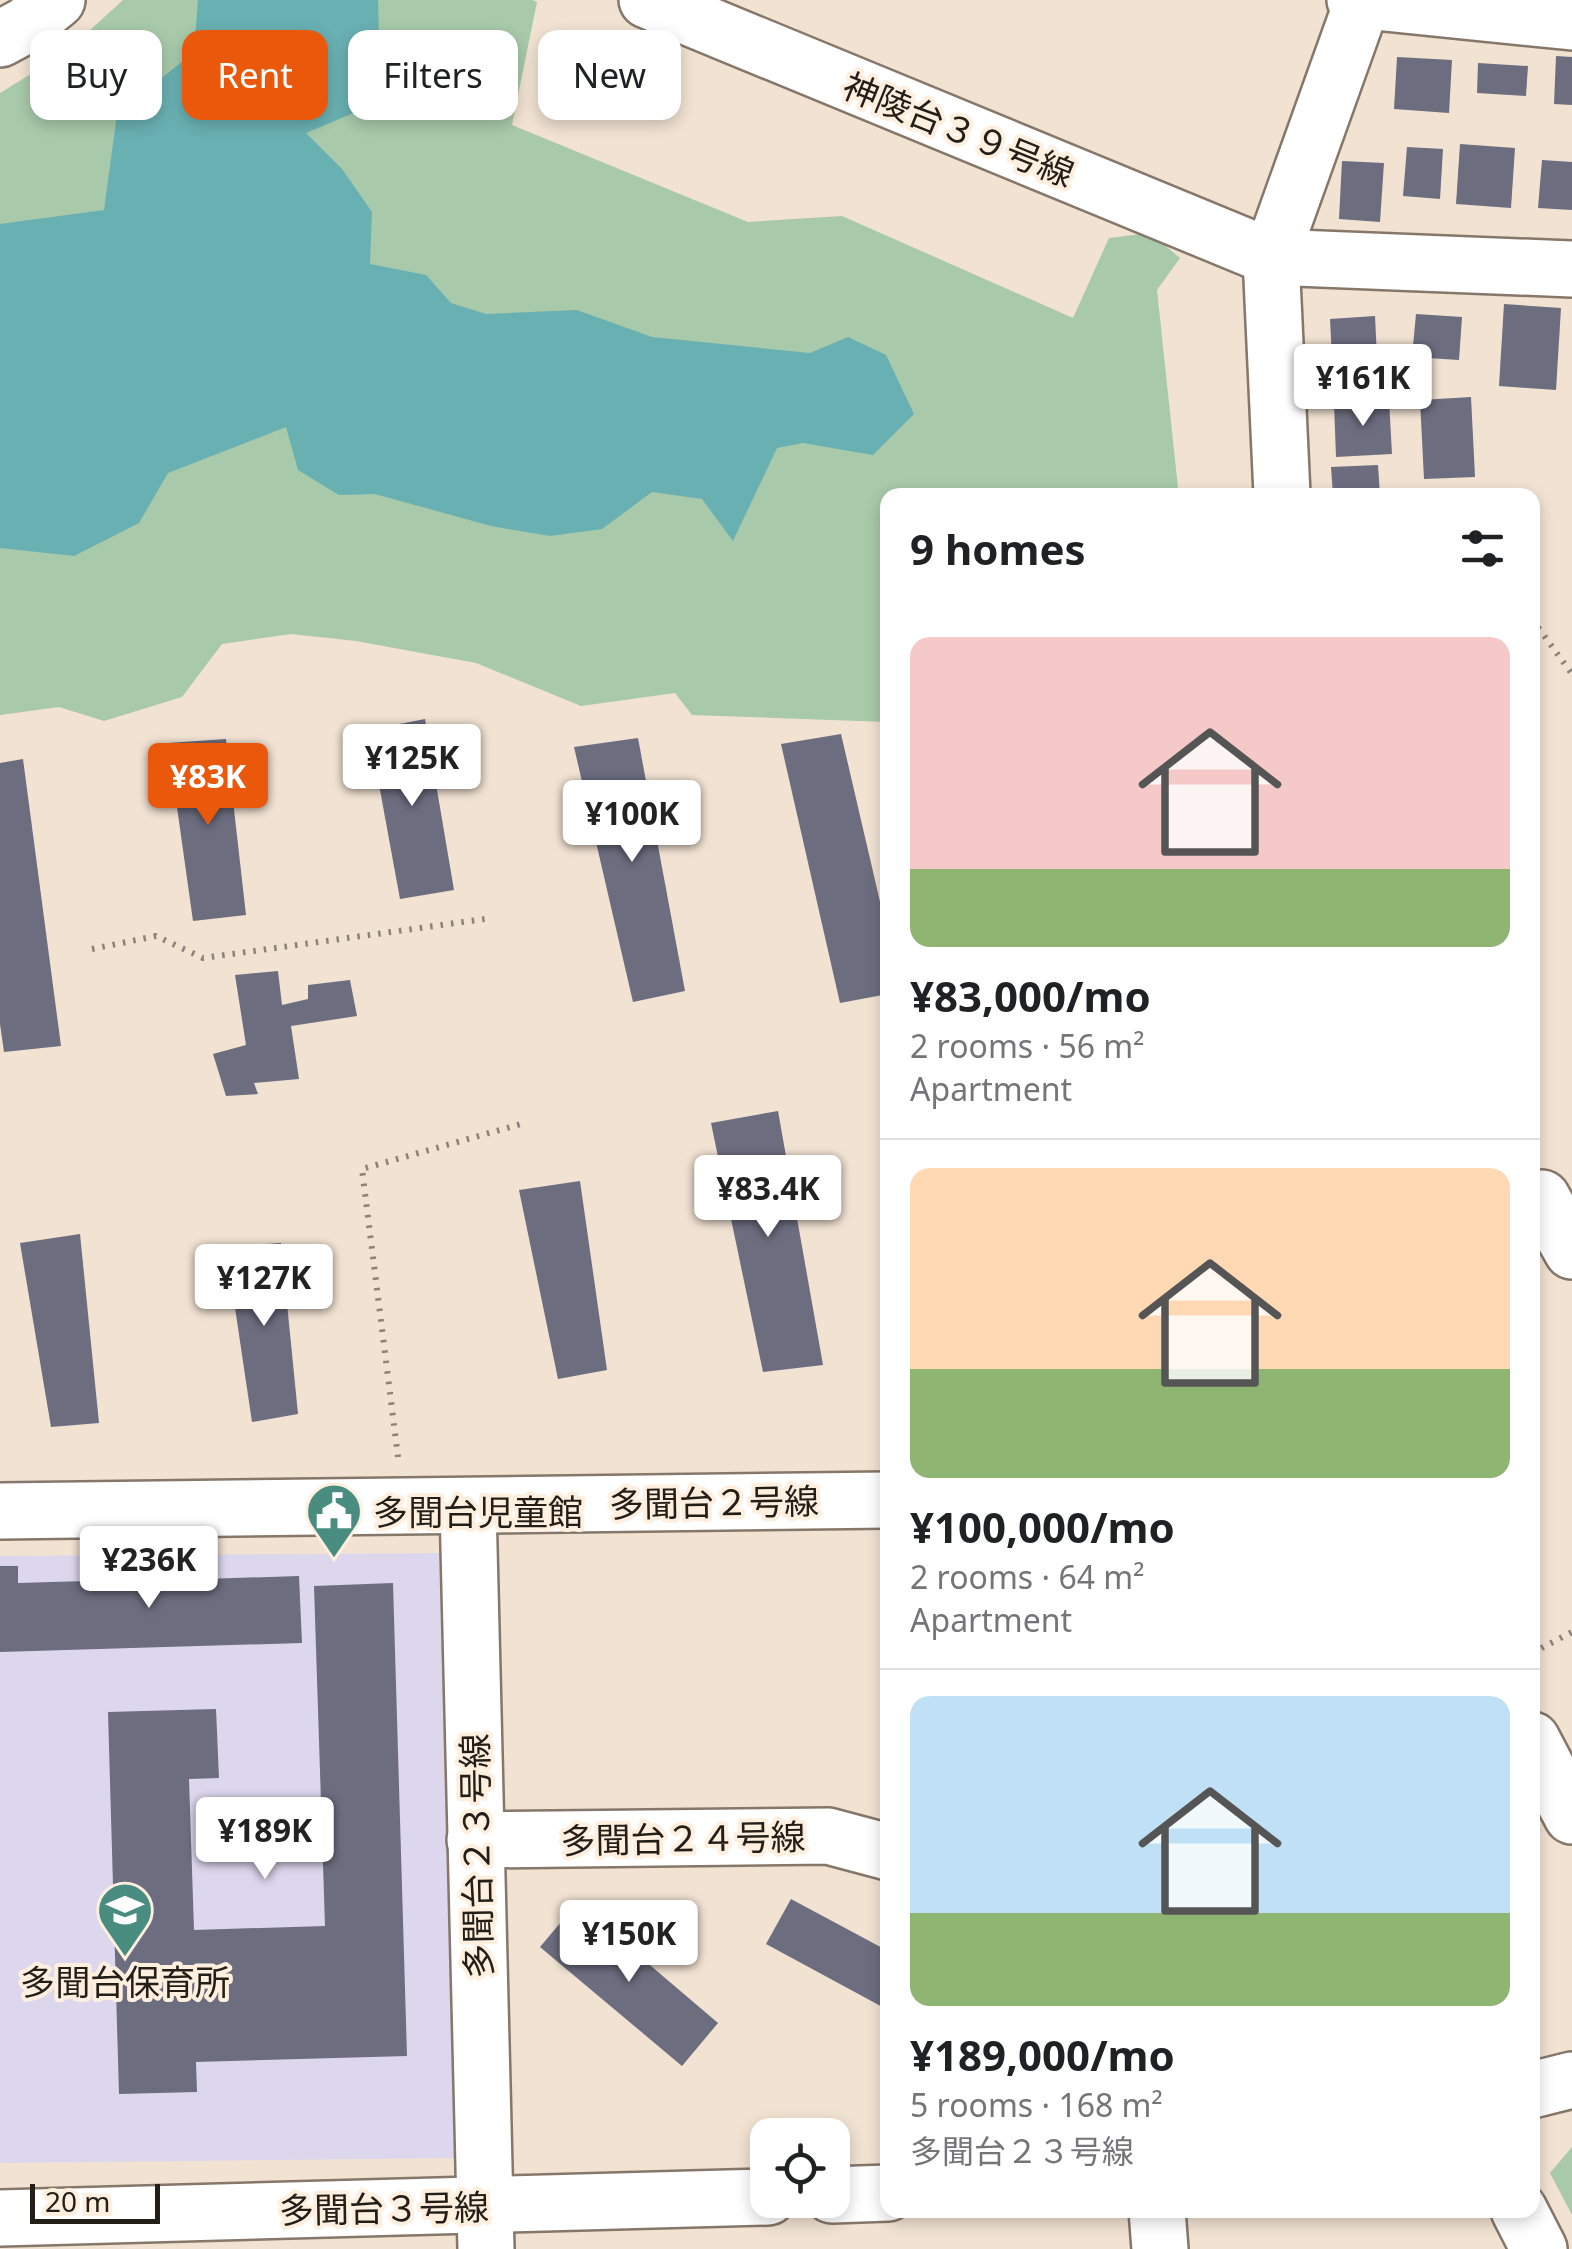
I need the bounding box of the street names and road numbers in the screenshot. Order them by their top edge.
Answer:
street label: 神陵台３９号線 [837,61,1081,197]
street label: 多聞台２号線 [609,1477,819,1527]
street label: 多聞台２３号線 [450,1733,502,1979]
street label: 多聞台２４号線 [560,1812,806,1864]
street label: 多聞台３号線 [279,2183,489,2233]

